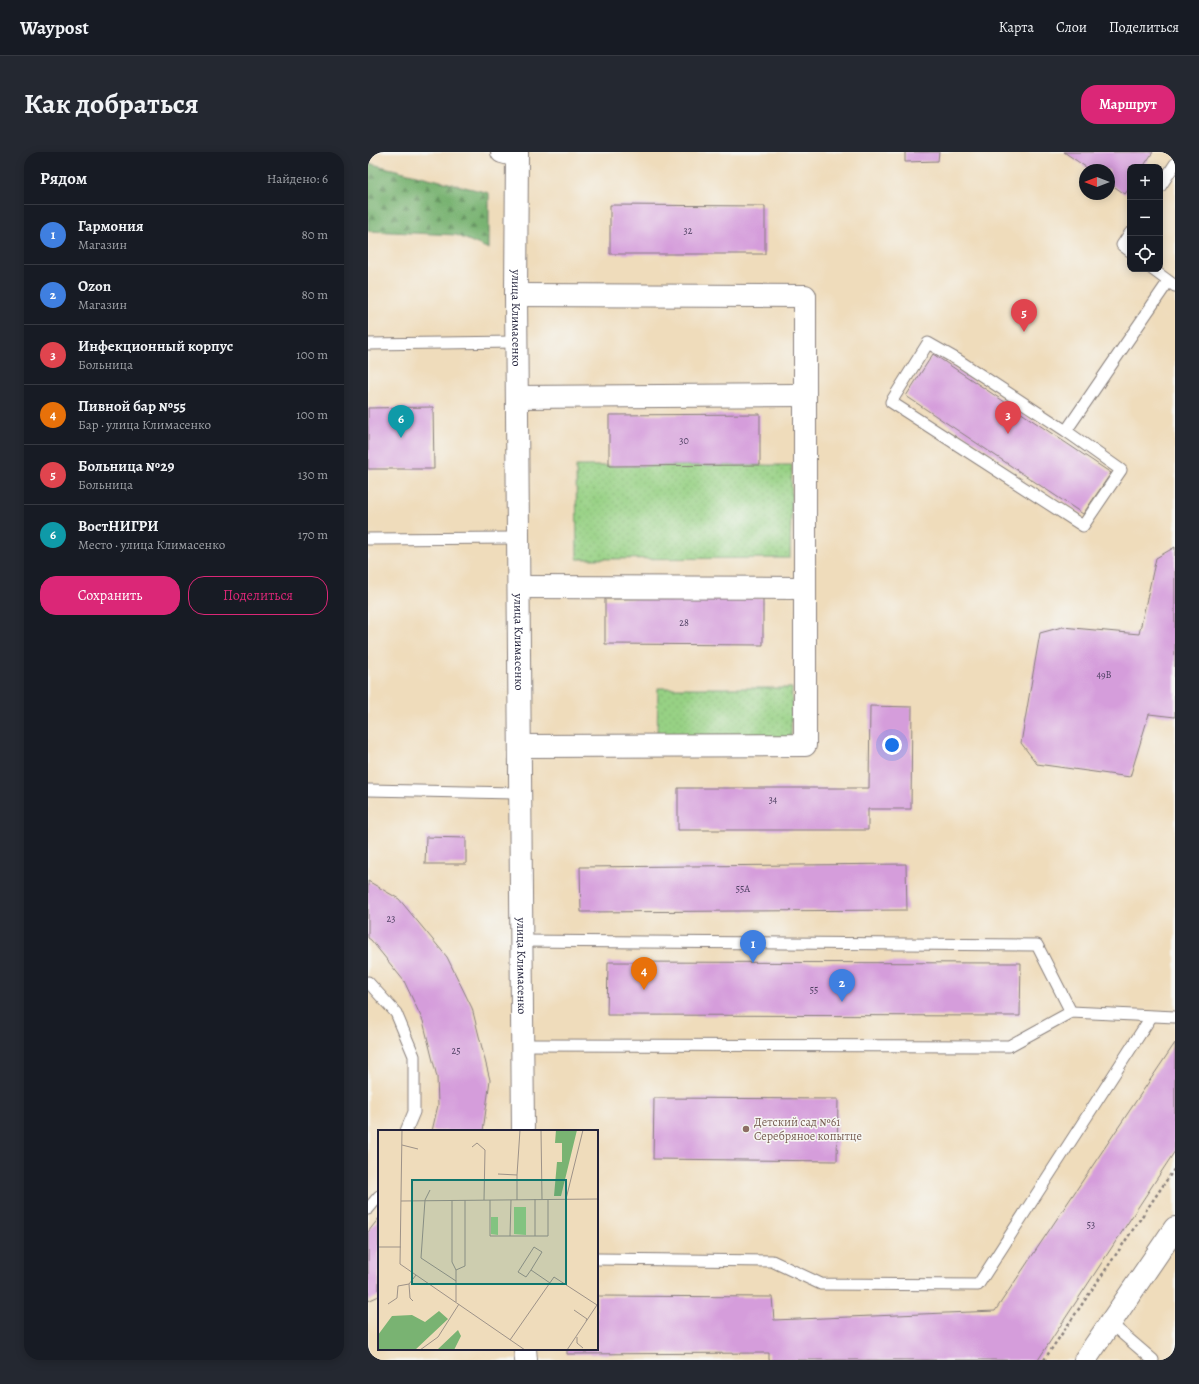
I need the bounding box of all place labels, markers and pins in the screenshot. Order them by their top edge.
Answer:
pin: 5 [1011,299,1037,332]
pin: 3 [995,401,1021,434]
pin: 6 [388,405,414,438]
pin: 1 [740,930,766,963]
pin: 4 [631,957,657,990]
pin: 2 [829,969,855,1002]
place label: Детский сад №61 Серебряное копытце [754,1114,862,1144]
marker: Детский сад №61 Серебряное копытце [741,1124,751,1134]

